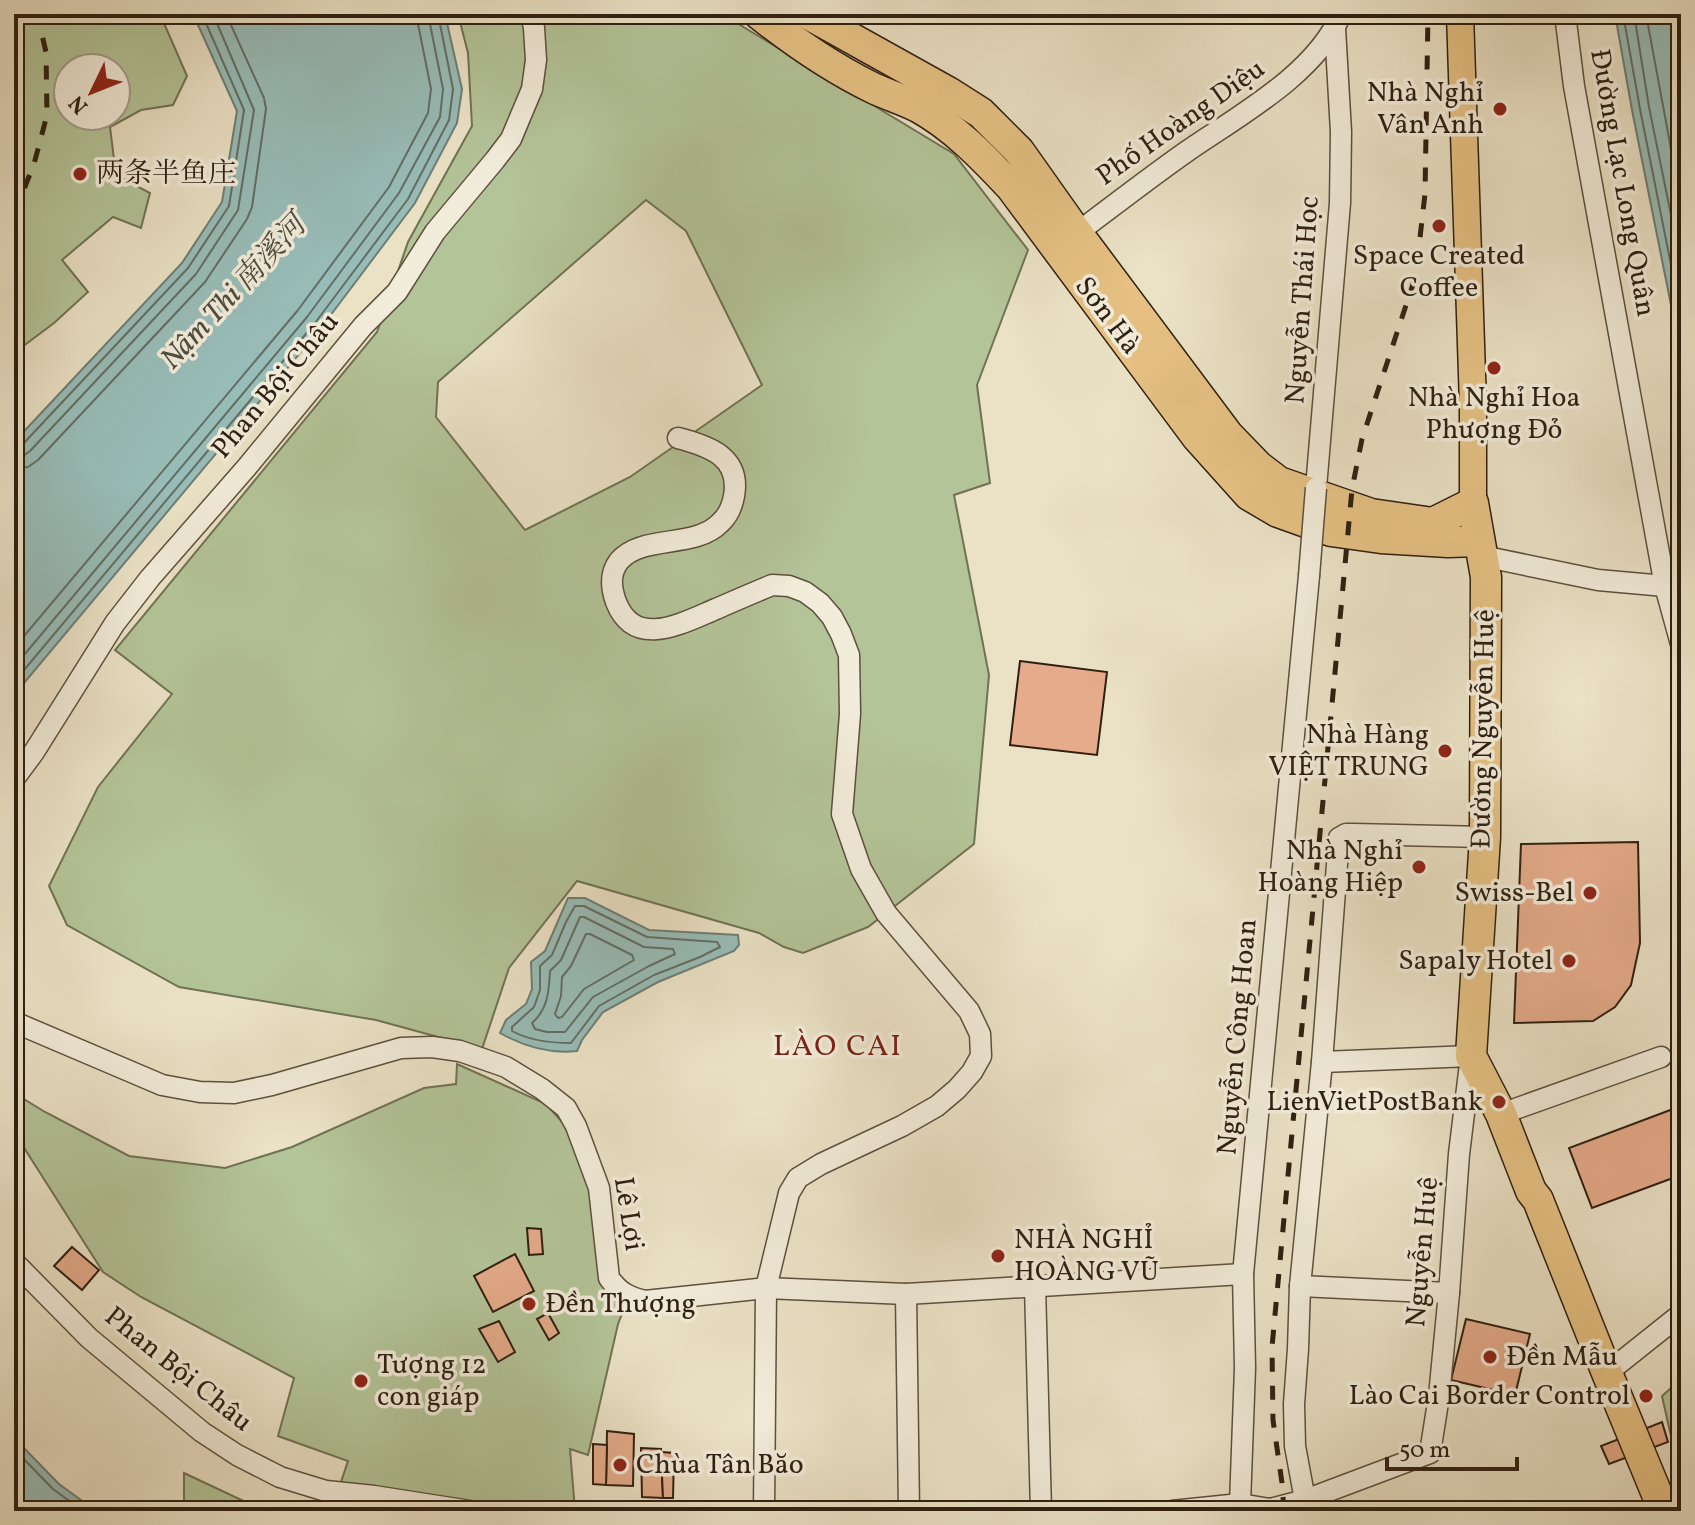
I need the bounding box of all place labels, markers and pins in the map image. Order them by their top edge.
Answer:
place label: Nhà Nghỉ Vân Anh [1367,74,1484,145]
marker: Nhà Nghỉ Vân Anh [1491,100,1509,118]
place label: 两条半鱼庄 [96,155,236,194]
marker: 两条半鱼庄 [71,165,89,183]
marker: Space Created Coffee [1430,217,1448,235]
place label: Space Created Coffee [1353,237,1525,308]
marker: Nhà Nghỉ Hoa Phượng Đỏ [1485,359,1503,377]
place label: Nhà Nghỉ Hoa Phượng Đỏ [1408,379,1580,450]
place label: Nhà Hàng VIỆT TRUNG [1268,716,1429,787]
marker: Nhà Hàng VIỆT TRUNG [1436,742,1454,760]
place label: Nhà Nghỉ Hoàng Hiệp [1258,832,1403,903]
marker: Nhà Nghỉ Hoàng Hiệp [1410,858,1428,876]
place label: Swiss-Bel [1454,874,1574,913]
marker: Swiss-Bel [1581,884,1599,902]
place label: Sapaly Hotel [1398,942,1553,981]
marker: Sapaly Hotel [1560,952,1578,970]
place label: LienVietPostBank [1267,1083,1483,1122]
marker: LienVietPostBank [1490,1093,1508,1111]
place label: NHÀ NGHỈ HOÀNG VŨ [1014,1221,1159,1292]
marker: NHÀ NGHỈ HOÀNG VŨ [989,1247,1007,1265]
place label: Đền Thượng [545,1285,696,1324]
marker: Đền Thượng [520,1295,538,1313]
place label: Đền Mẫu [1506,1338,1618,1377]
place label: Tượng 12 con giáp [377,1346,487,1417]
marker: Đền Mẫu [1481,1348,1499,1366]
marker: Tượng 12 con giáp [352,1372,370,1390]
place label: Lào Cai Border Control [1349,1377,1630,1416]
marker: Lào Cai Border Control [1637,1387,1655,1405]
place label: Chùa Tân Băo [636,1446,804,1485]
marker: Chùa Tân Băo [611,1456,629,1474]

